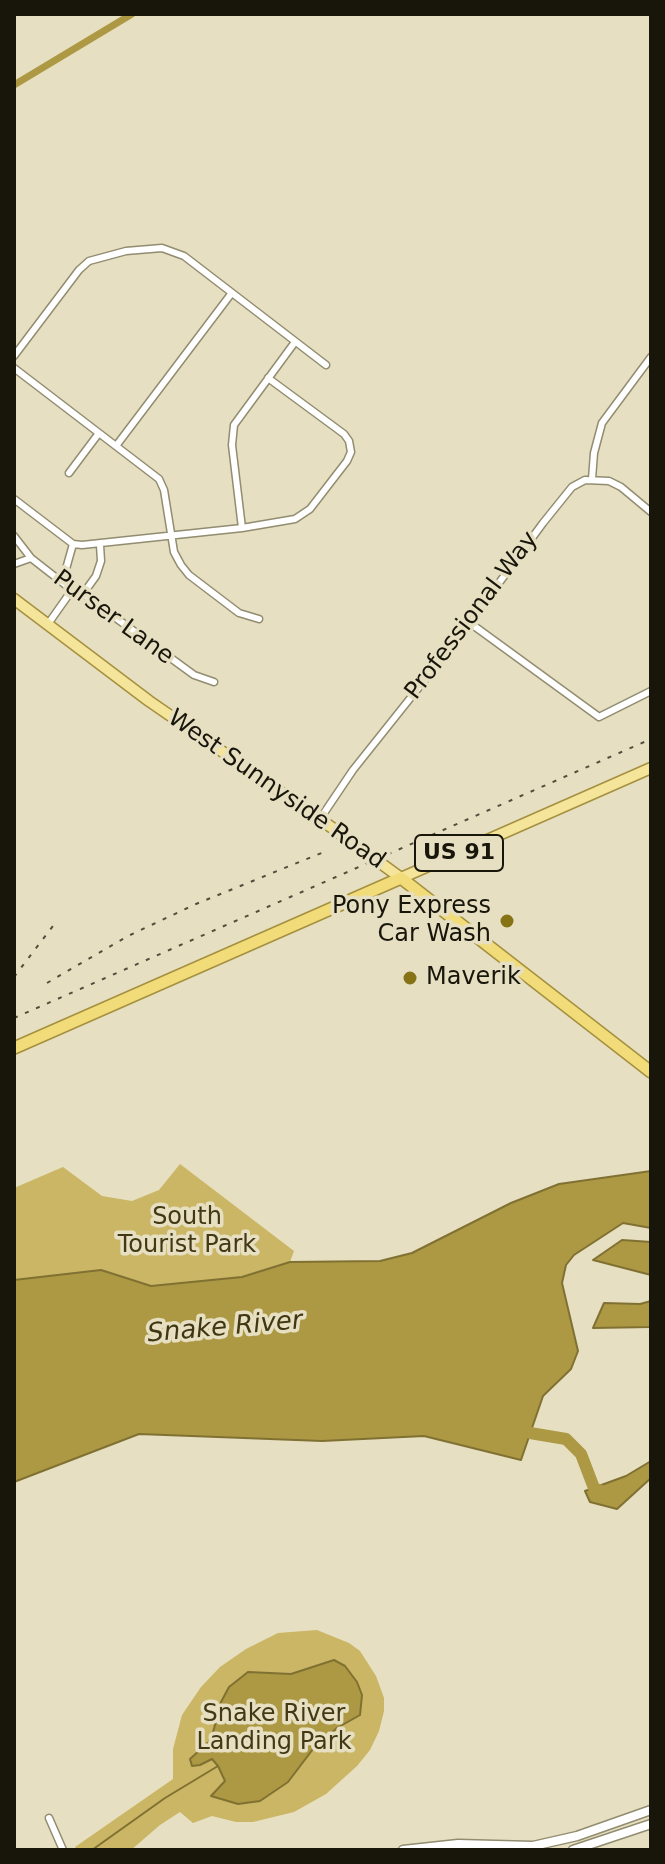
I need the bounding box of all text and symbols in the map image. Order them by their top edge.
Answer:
street label: Professional Way [399,526,545,706]
street label: Purser Lane [47,565,179,671]
street label: West Sunnyside Road [162,704,390,876]
road number: US 91 [415,835,503,871]
place label: Pony Express Car Wash [332,893,491,949]
marker: Pony Express Car Wash [498,912,516,930]
place label: Maverik [426,964,521,992]
marker: Maverik [401,969,419,987]
park label: South Tourist Park [118,1204,256,1260]
water label: Snake River [146,1306,304,1350]
park label: Snake River Landing Park [196,1701,352,1757]

